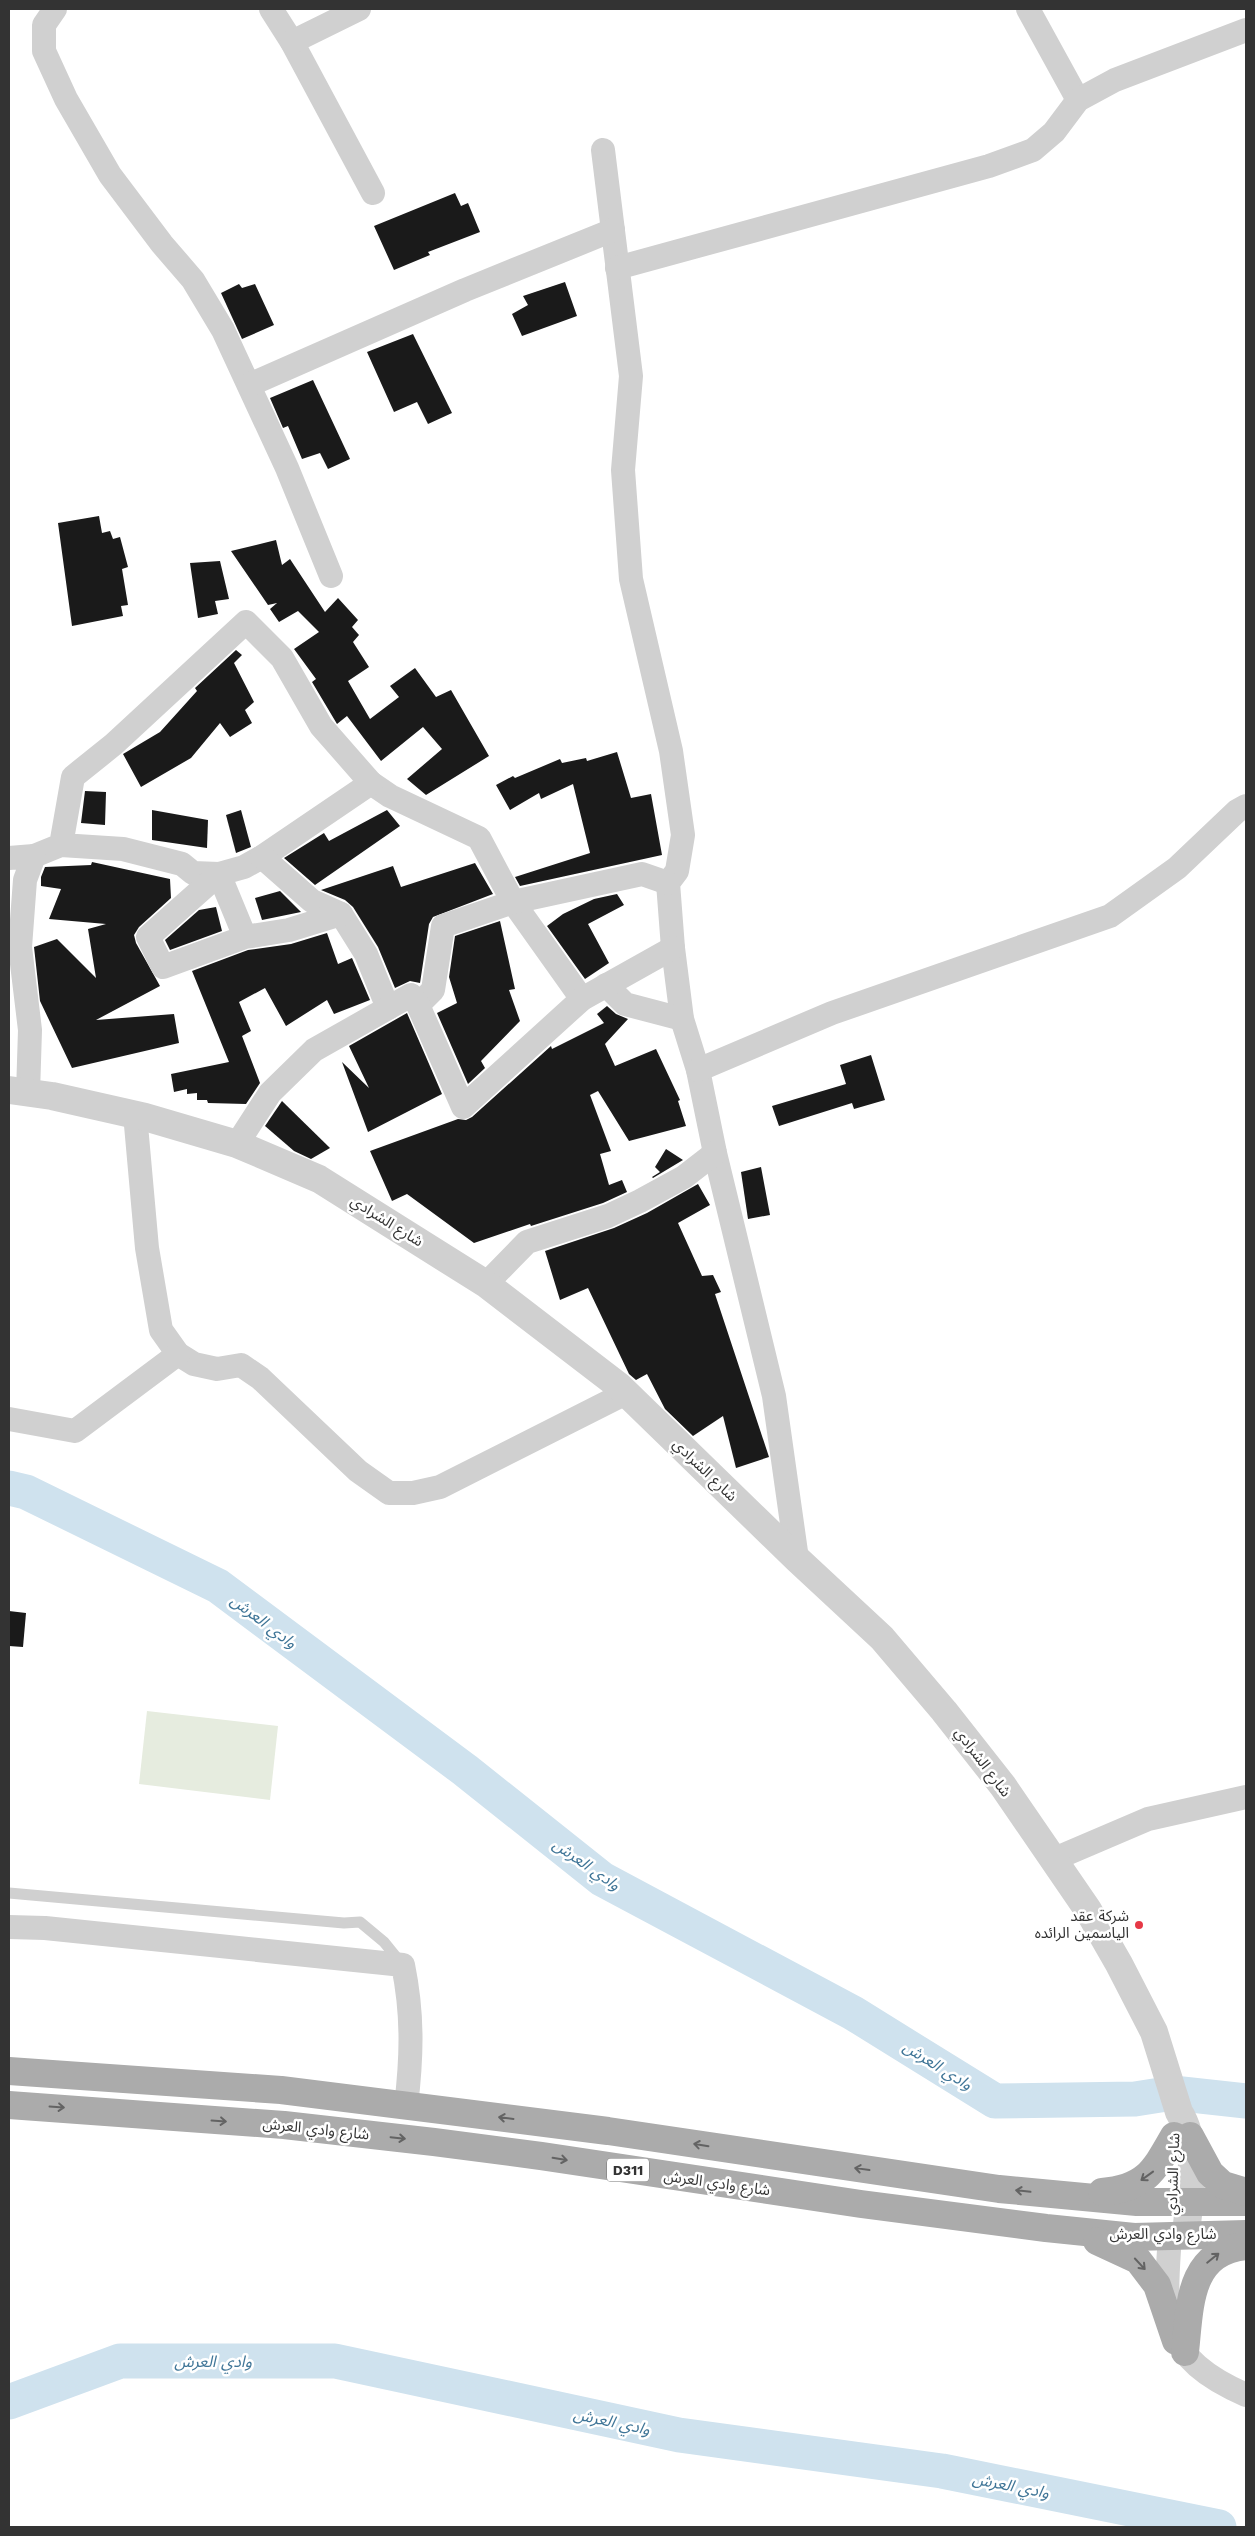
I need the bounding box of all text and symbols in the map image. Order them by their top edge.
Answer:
street label: شارع الشرادي [346,1192,427,1253]
street label: شارع الشرادي [667,1435,741,1507]
water label: وادي العرش [225,1590,300,1655]
street label: شارع الشرادي [949,1724,1015,1802]
water label: وادي العرش [547,1834,624,1897]
place label: شرکة عقد الیاسمین الرائدہ [1035,1907,1129,1942]
marker: شرکة عقد الیاسمین الرائدہ [1133,1919,1145,1931]
water label: وادي العرش [898,2037,976,2097]
one-way arrow [49,2102,65,2112]
one-way arrow [498,2113,514,2123]
street label: شارع وادي العرش [261,2114,370,2147]
one-way arrow [211,2116,227,2125]
street label: شارع الشرادي [1163,2132,1186,2216]
one-way arrow [390,2133,406,2143]
one-way arrow [694,2140,710,2150]
one-way arrow [551,2155,567,2165]
road number: D311 [607,2158,649,2182]
one-way arrow [854,2164,870,2174]
street label: شارع وادي العرش [662,2167,772,2202]
one-way arrow [1141,2170,1154,2181]
one-way arrow [1015,2186,1031,2196]
street label: شارع وادي العرش [1109,2225,1217,2246]
one-way arrow [1206,2253,1219,2264]
one-way arrow [1134,2258,1146,2270]
water label: وادي العرش [174,2352,252,2375]
water label: وادي العرش [571,2404,652,2442]
water label: وادي العرش [970,2469,1051,2506]

